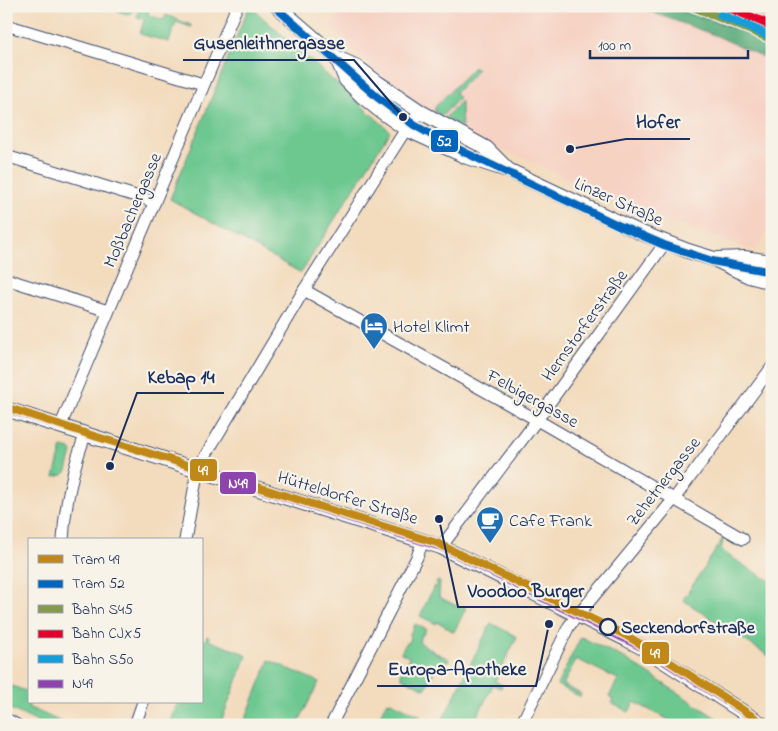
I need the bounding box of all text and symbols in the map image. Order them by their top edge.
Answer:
callout: Gusenleithnergasse [183,26,354,60]
scale bar [590,28,748,60]
text: Gusenleithnergasse [193,31,345,60]
text: 100 m [598,35,631,57]
callout: Hofer [626,105,690,139]
text: Hofer [636,110,681,137]
line badge: 52 [430,129,459,153]
text: 52 [437,132,452,153]
street label: Moßbachergasse [98,148,171,273]
street label: Linzer Straße [570,172,668,234]
street label: Hernstorferstraße [536,264,636,388]
hotel icon: Hotel Klimt [359,311,389,350]
place label: Hotel Klimt [393,315,469,341]
callout: Kebap 14 [137,359,224,393]
street label: Felbigergasse [480,363,584,437]
text: Kebap 14 [148,365,215,392]
street label: Zehetnergasse [621,431,709,533]
line badge: 49 [189,458,218,482]
text: 49 [197,461,209,482]
street label: Hütteldorfer Straße [274,465,422,533]
line badge: N49 [219,471,257,495]
text: N49 [228,474,248,495]
cafe icon: Cafe Frank [475,505,505,544]
place label: Cafe Frank [509,509,592,535]
legend [28,538,202,704]
text: Tram 49 [72,549,120,571]
text: Tram 52 [72,573,125,595]
callout: Voodoo Burger [458,573,594,607]
text: Voodoo Burger [467,579,585,608]
text: Bahn S45 [71,599,133,621]
place label: Seckendorfstraße [621,616,756,642]
marker: Seckendorfstraße [599,618,617,636]
text: Bahn CJX5 [71,623,142,645]
line badge: 49 [641,641,670,665]
text: 49 [649,644,661,665]
text: Bahn S50 [71,649,134,671]
callout: Europa-Apotheke [377,652,536,686]
text: Europa-Apotheke [388,657,527,684]
text: N49 [72,673,93,695]

